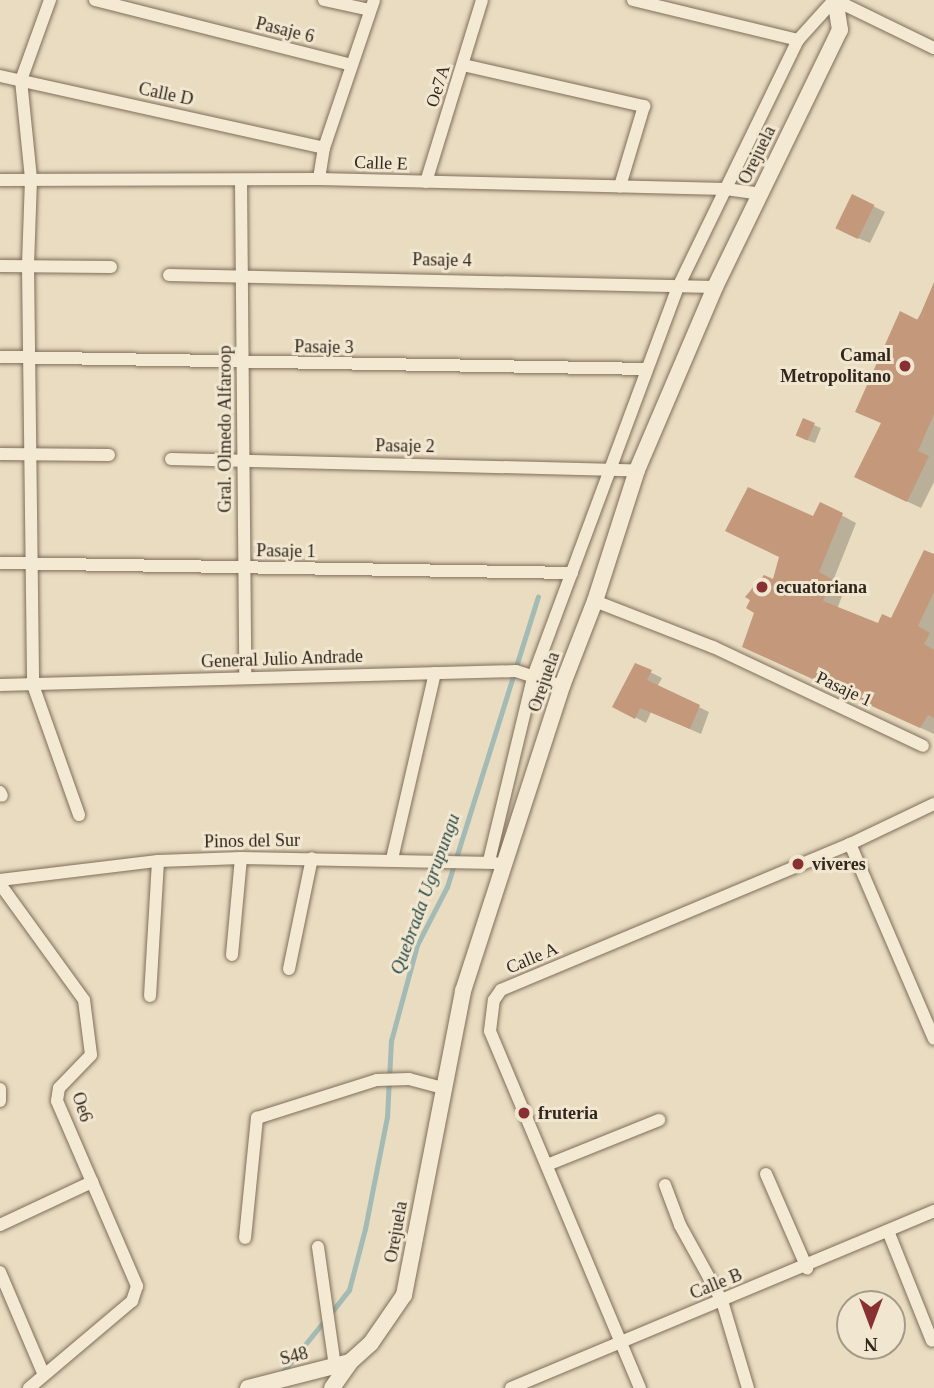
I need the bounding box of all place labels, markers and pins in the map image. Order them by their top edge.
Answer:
place label: Camal Metropolitano [780,345,891,388]
marker: Camal Metropolitano [897,358,913,374]
place label: ecuatoriana [776,576,867,598]
marker: ecuatoriana [754,579,770,595]
place label: viveres [812,853,866,875]
marker: viveres [790,856,806,872]
place label: fruteria [538,1102,598,1124]
marker: fruteria [516,1105,532,1121]

